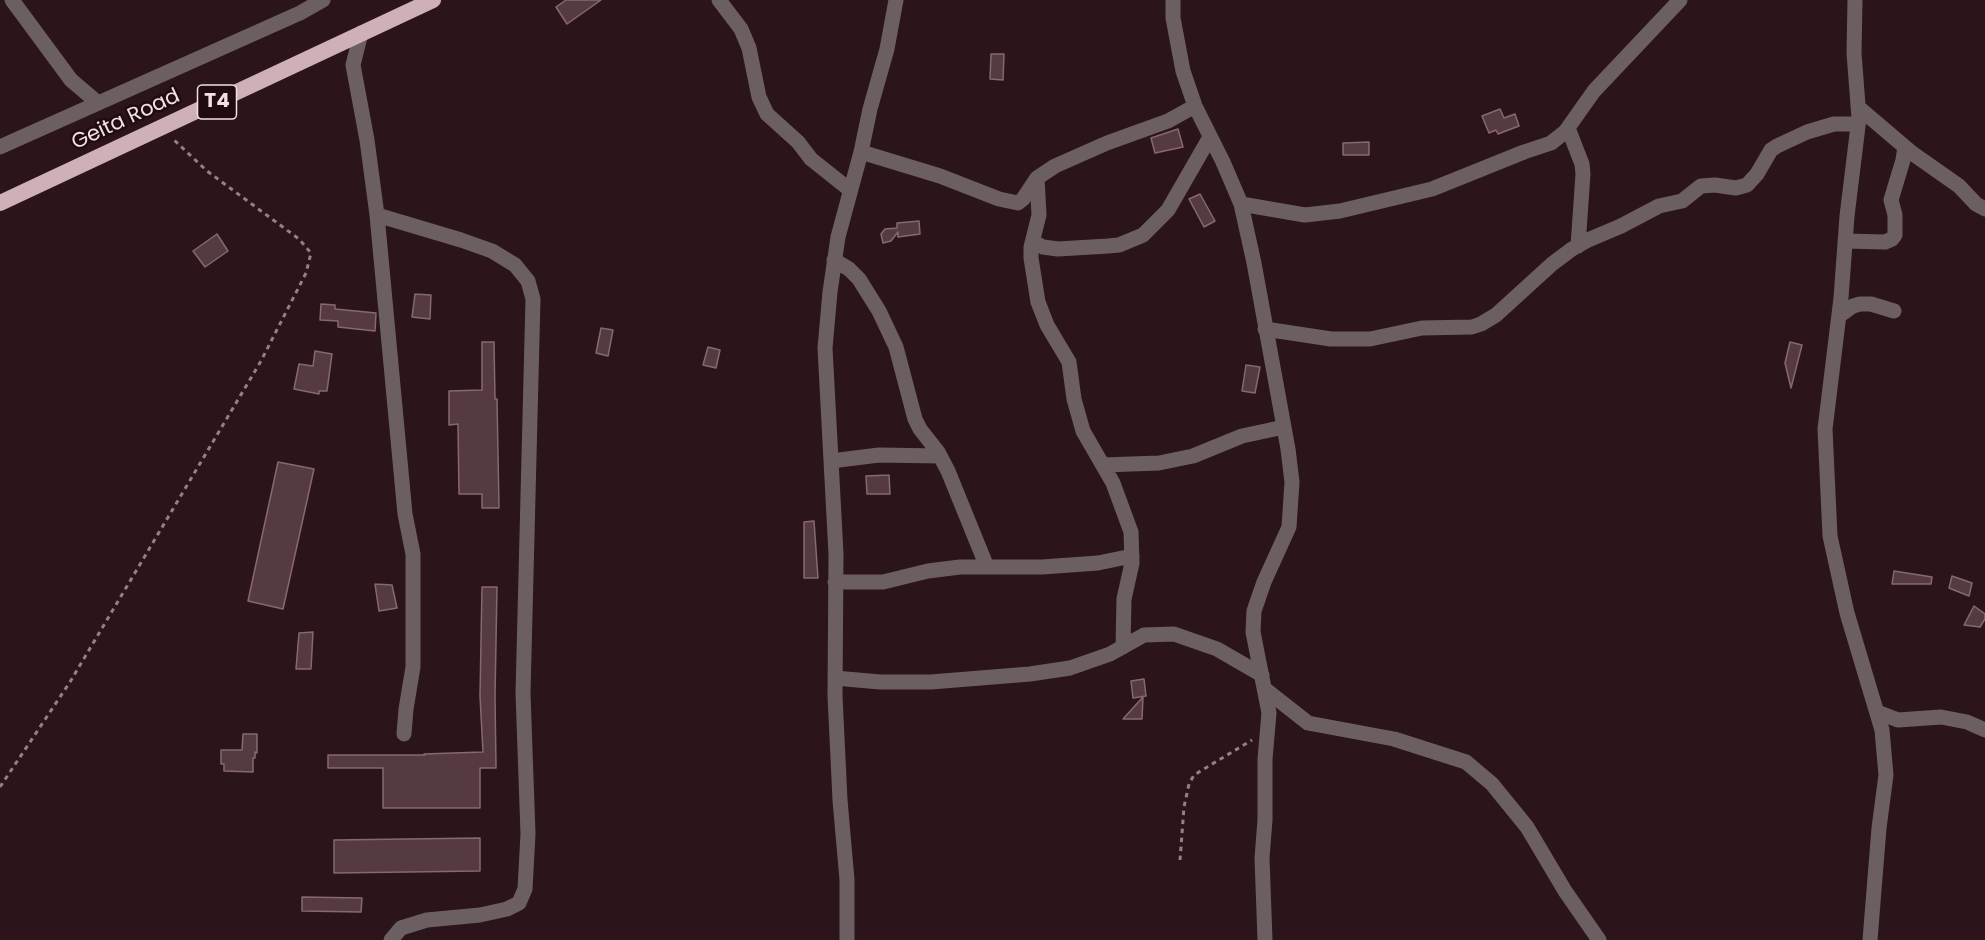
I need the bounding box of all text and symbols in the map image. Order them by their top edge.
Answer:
street label: Geita Road [68,84,184,156]
road number: T4 [198,85,236,119]

